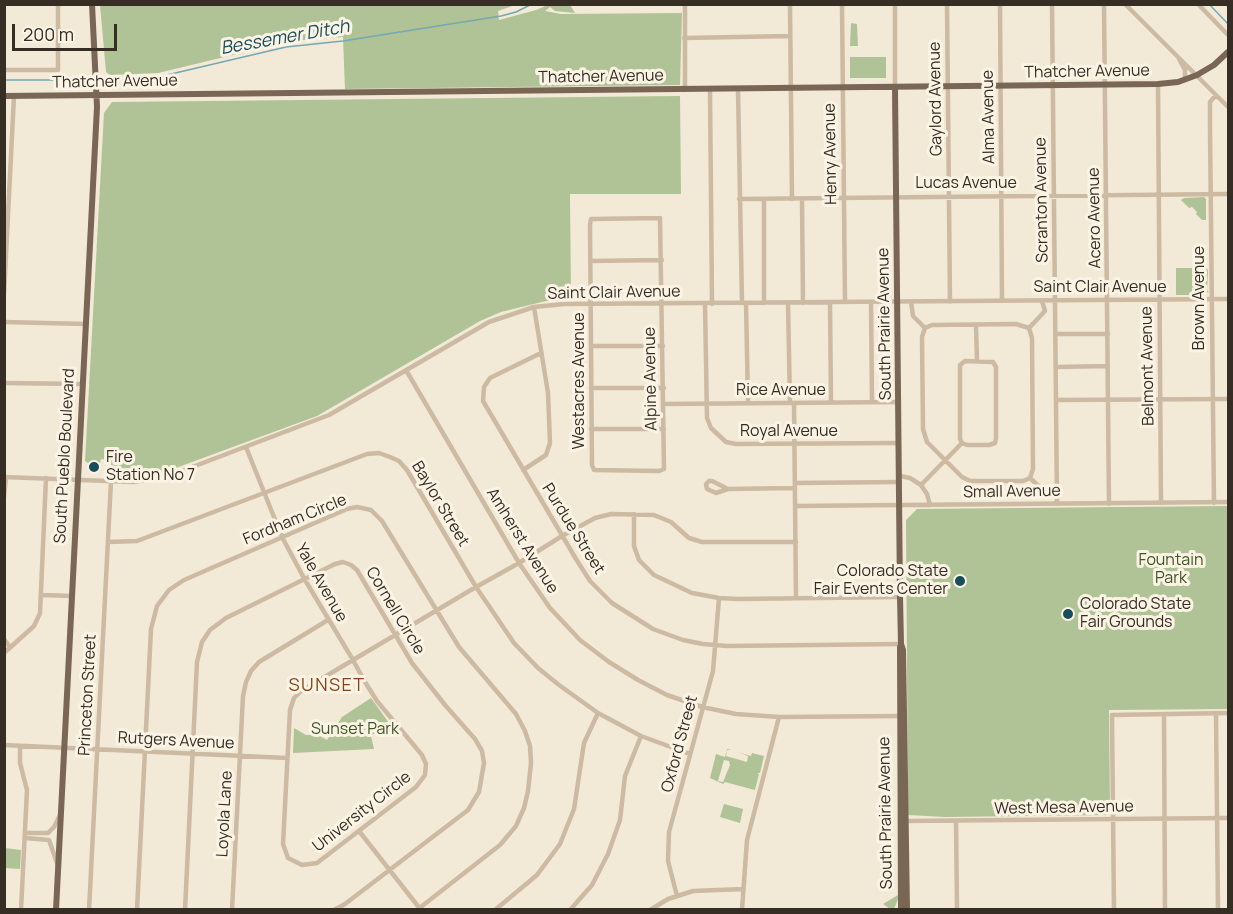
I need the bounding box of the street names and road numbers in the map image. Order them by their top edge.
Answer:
street label: Gaylord Avenue [925,42,947,156]
street label: Thatcher Avenue [1024,61,1150,83]
street label: Thatcher Avenue [538,66,664,88]
street label: Alma Avenue [979,70,999,164]
street label: Thatcher Avenue [52,71,178,93]
street label: Henry Avenue [821,103,841,205]
street label: Scranton Avenue [1031,137,1053,263]
street label: Acero Avenue [1085,167,1105,269]
street label: Lucas Avenue [915,174,1017,194]
street label: Brown Avenue [1190,246,1210,350]
street label: South Prairie Avenue [874,248,896,400]
street label: Saint Clair Avenue [1033,278,1167,298]
street label: Saint Clair Avenue [547,282,681,304]
street label: Belmont Avenue [1137,306,1159,426]
street label: Westacres Avenue [570,312,590,450]
street label: Alpine Avenue [640,327,662,431]
street label: South Pueblo Boulevard [51,368,79,544]
street label: Rice Avenue [736,381,826,401]
street label: Royal Avenue [740,422,838,442]
street label: Baylor Street [407,458,473,550]
street label: Purdue Street [537,480,609,578]
street label: Small Avenue [963,482,1061,502]
street label: Amherst Avenue [482,485,562,597]
street label: Fordham Circle [240,490,350,550]
street label: Yale Avenue [291,540,351,626]
street label: Cornell Circle [361,564,429,658]
street label: Princeton Street [75,634,101,756]
street label: Oxford Street [658,693,702,795]
street label: Rutgers Avenue [117,728,235,754]
street label: South Prairie Avenue [875,737,897,889]
street label: University Circle [309,768,415,856]
street label: Loyola Lane [213,770,237,858]
street label: West Mesa Avenue [994,797,1134,819]

